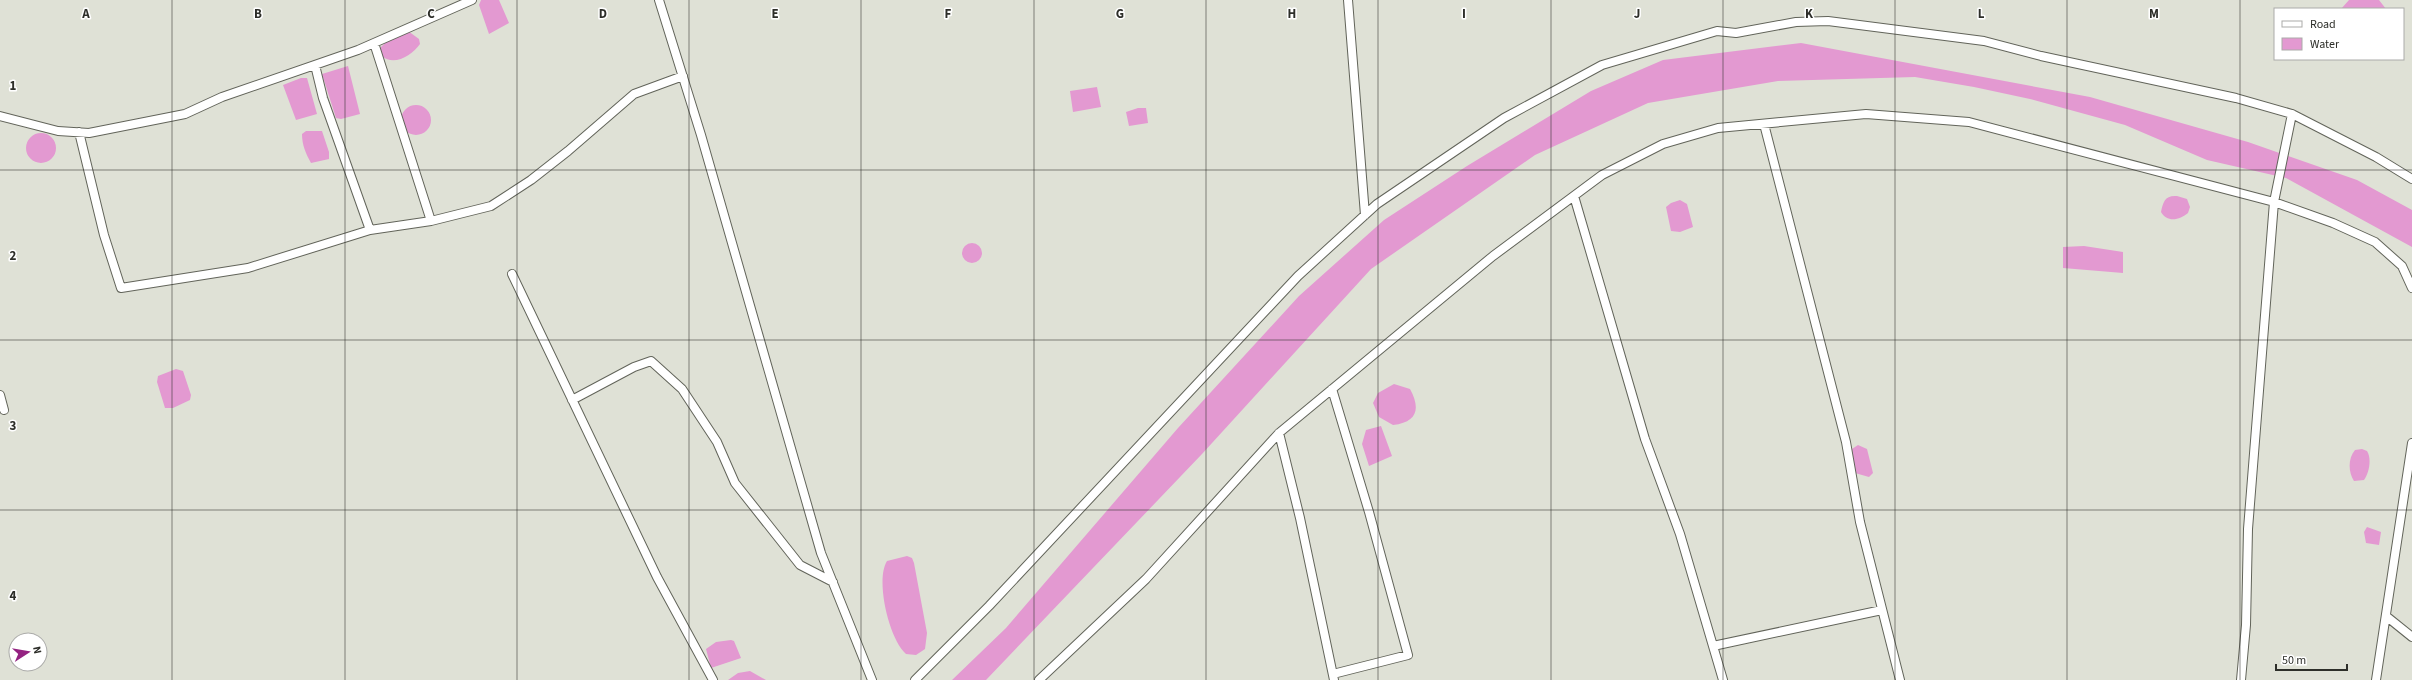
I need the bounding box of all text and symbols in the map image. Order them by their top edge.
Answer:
text: A [81,5,90,23]
text: B [254,5,262,23]
text: C [427,5,435,23]
text: D [599,5,607,23]
text: E [771,5,779,23]
text: F [945,5,952,23]
text: G [1116,5,1124,23]
text: H [1288,5,1296,23]
text: I [1462,5,1466,23]
text: J [1634,5,1640,23]
text: K [1805,5,1814,23]
text: L [1978,5,1985,23]
text: M [2149,5,2159,23]
legend [2274,8,2404,60]
text: Road [2310,16,2336,33]
text: Water [2310,36,2340,53]
text: 1 [10,77,17,95]
text: 2 [10,247,17,265]
text: 3 [10,417,17,435]
text: 4 [10,587,17,605]
north arrow [8,632,48,672]
text: N [29,645,45,655]
scale bar [2276,646,2347,672]
text: 50 m [2282,652,2306,669]

